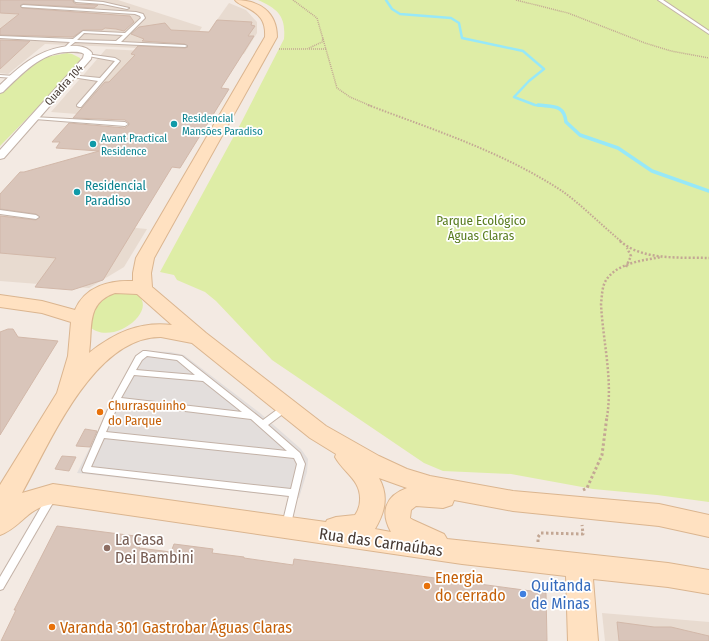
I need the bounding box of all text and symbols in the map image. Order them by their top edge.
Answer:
street label: Quadra 104 [42,61,86,108]
place label: Residencial Mansões Paradiso [182,112,263,138]
marker: Residencial Mansões Paradiso [169,119,179,129]
place label: Avant Practical Residence [101,132,167,158]
marker: Avant Practical Residence [88,139,98,149]
place label: Residencial Paradiso [85,178,146,208]
marker: Residencial Paradiso [72,187,82,197]
park label: Parque Ecológico Águas Claras [436,213,526,243]
place label: Churrasquinho do Parque [108,398,186,428]
marker: Churrasquinho do Parque [95,407,105,417]
street label: Rua das Carnaúbas [318,524,444,560]
place label: La Casa Dei Bambini [115,530,194,567]
marker: La Casa Dei Bambini [102,543,112,553]
place label: Energia do cerrado [435,568,506,605]
place label: Quitanda de Minas [531,576,591,613]
marker: Energia do cerrado [422,581,432,591]
marker: Quitanda de Minas [518,589,528,599]
place label: Varanda 301 Gastrobar Águas Claras [60,618,292,637]
marker: Varanda 301 Gastrobar Águas Claras [47,622,57,632]

